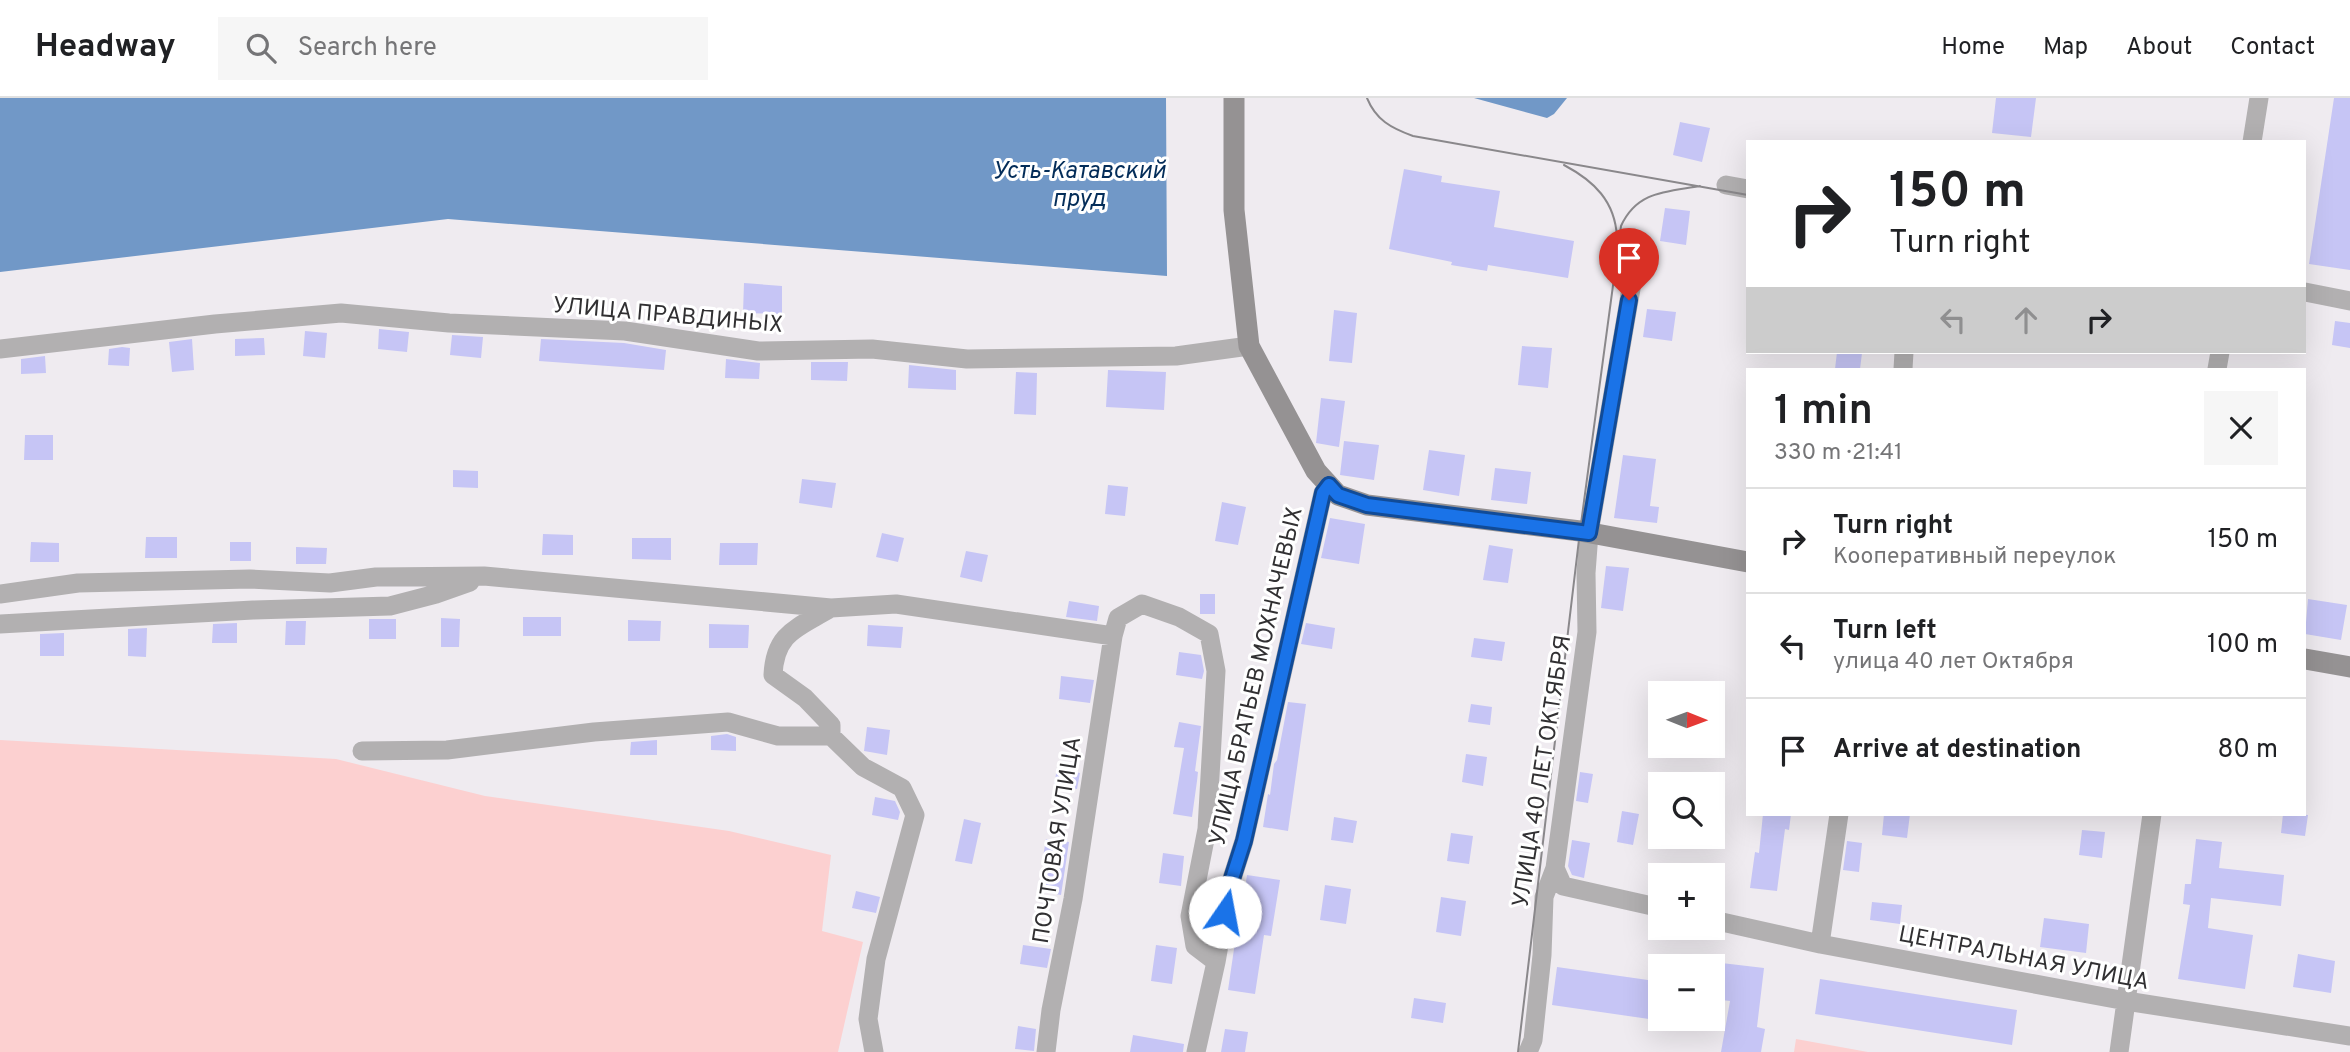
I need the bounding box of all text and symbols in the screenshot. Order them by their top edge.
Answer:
search box [218,17,708,80]
text: Headway [35,27,176,69]
icon: search [242,29,280,67]
text: Search here [298,32,437,65]
text: Home [1941,33,2005,63]
text: Map [2043,33,2088,63]
text: About [2126,33,2192,63]
text: Contact [2230,33,2315,63]
water label: Усть-Катавский пруд [992,157,1167,215]
text: 150 m [1889,163,2026,225]
icon: right [1774,168,1865,259]
text: Turn right [1889,224,2031,264]
pin [1599,228,1659,300]
icon: arrive [1610,239,1648,277]
street label: УЛИЦА ПРАВДИНЫХ [552,292,784,341]
icon: left [1934,301,1972,339]
icon: ahead [2007,301,2045,339]
icon: right [2080,301,2118,339]
text: 1 min [1774,386,1873,439]
button: close [2204,391,2278,465]
text: 330 m · 21:41 [1774,439,1903,468]
street label: УЛИЦА БРАТЬЕВ МОХНАЧЕВЫХ [1204,504,1311,849]
text: Turn right [1833,510,1953,543]
icon: right [1774,522,1812,560]
text: 150 m [2207,524,2278,557]
text: Кооперативный переулок [1833,543,2116,572]
text: Turn left [1833,615,1937,648]
icon: left [1774,627,1812,665]
text: 100 m [2207,629,2278,662]
street label: УЛИЦА 40 ЛЕТ ОКТЯБРЯ [1508,633,1579,910]
text: улица 40 лет Октября [1833,648,2074,677]
north arrow [1648,681,1726,758]
map controls [1648,681,1725,1031]
icon: arrive [1774,732,1812,770]
text: Arrive at destination [1833,734,2081,767]
text: 80 m [2218,734,2278,767]
street label: ПОЧТОВАЯ УЛИЦА [1028,735,1089,946]
button: search [1648,772,1725,849]
button: + [1648,863,1725,940]
position arrow [1188,875,1262,949]
street label: ЦЕНТРАЛЬНАЯ УЛИЦА [1896,921,2151,998]
button: − [1648,954,1725,1031]

